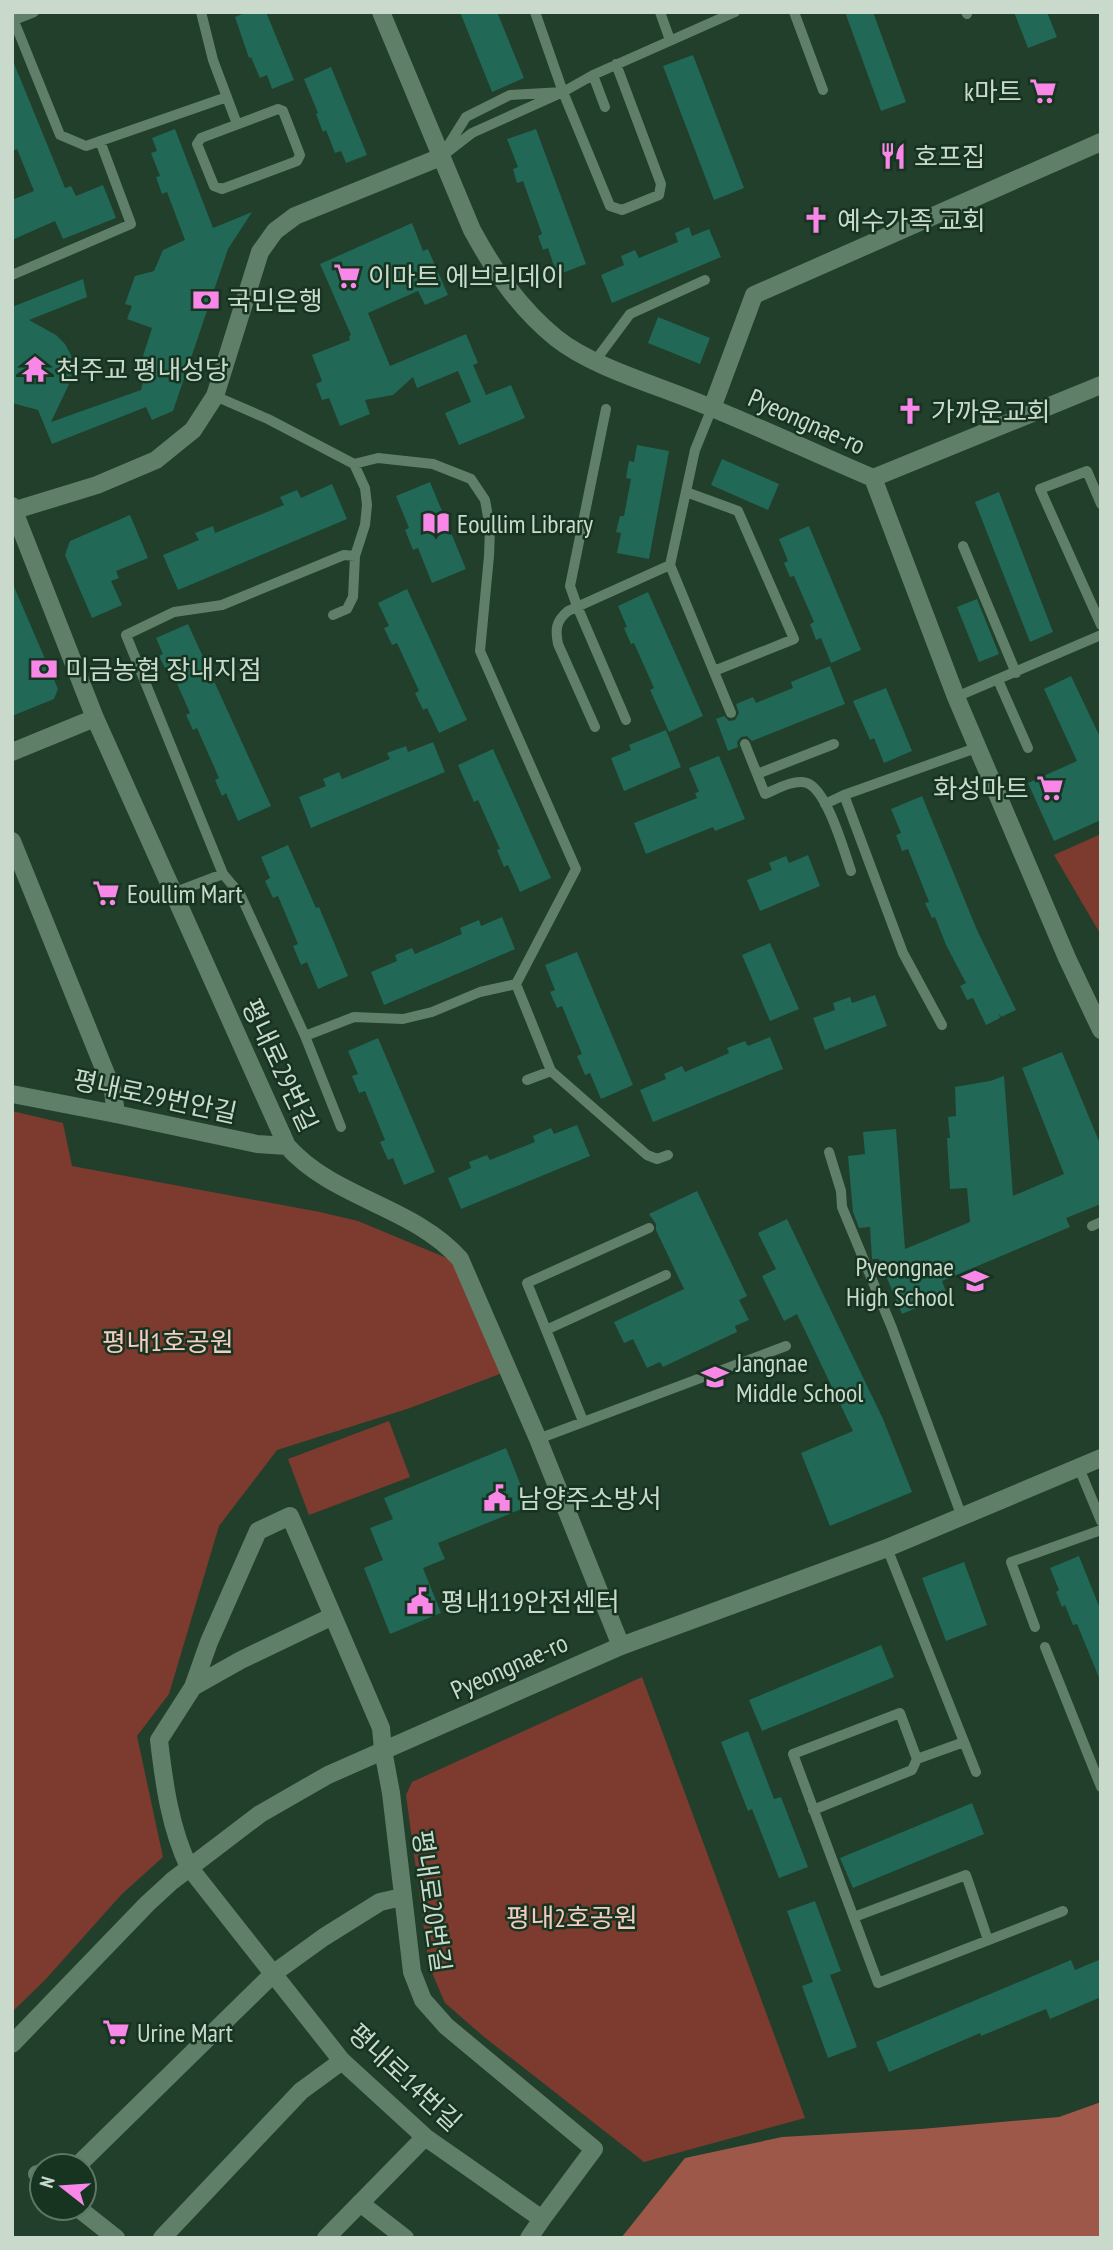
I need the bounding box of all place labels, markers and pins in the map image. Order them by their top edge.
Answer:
place label: k마트 [964,75,1022,108]
supermarket icon: k마트 [1028,76,1058,106]
place label: 호프집 [914,140,986,173]
restaurant icon: 호프집 [878,141,908,171]
place label: 예수가족 교회 [837,204,986,237]
church icon: 예수가족 교회 [801,205,831,235]
place label: 이마트 에브리데이 [368,260,565,293]
supermarket icon: 이마트 에브리데이 [332,261,362,291]
place label: 국민은행 [227,284,323,317]
bank icon: 국민은행 [191,285,221,315]
place label: 천주교 평내성당 [56,353,229,386]
temple icon: 천주교 평내성당 [20,354,50,384]
place label: 가까운교회 [931,395,1051,428]
church icon: 가까운교회 [895,396,925,426]
place label: Eoullim Library [457,507,593,540]
library icon: Eoullim Library [421,508,451,538]
place label: 미금농협 장내지점 [65,653,262,686]
bank icon: 미금농협 장내지점 [29,654,59,684]
place label: 화성마트 [933,772,1029,805]
supermarket icon: 화성마트 [1035,773,1065,803]
place label: Eoullim Mart [127,877,243,910]
supermarket icon: Eoullim Mart [91,878,121,908]
place label: Pyeongnae High School [846,1250,954,1313]
school or university icon: Pyeongnae High School [960,1266,990,1296]
place label: Jangnae Middle School [735,1346,863,1409]
school or university icon: Jangnae Middle School [700,1362,730,1392]
place label: 남양주소방서 [518,1482,662,1515]
public building icon: 남양주소방서 [482,1483,512,1513]
place label: 평내119안전센터 [441,1585,620,1618]
public building icon: 평내119안전센터 [405,1586,435,1616]
place label: Urine Mart [137,2016,233,2049]
supermarket icon: Urine Mart [101,2017,131,2047]

